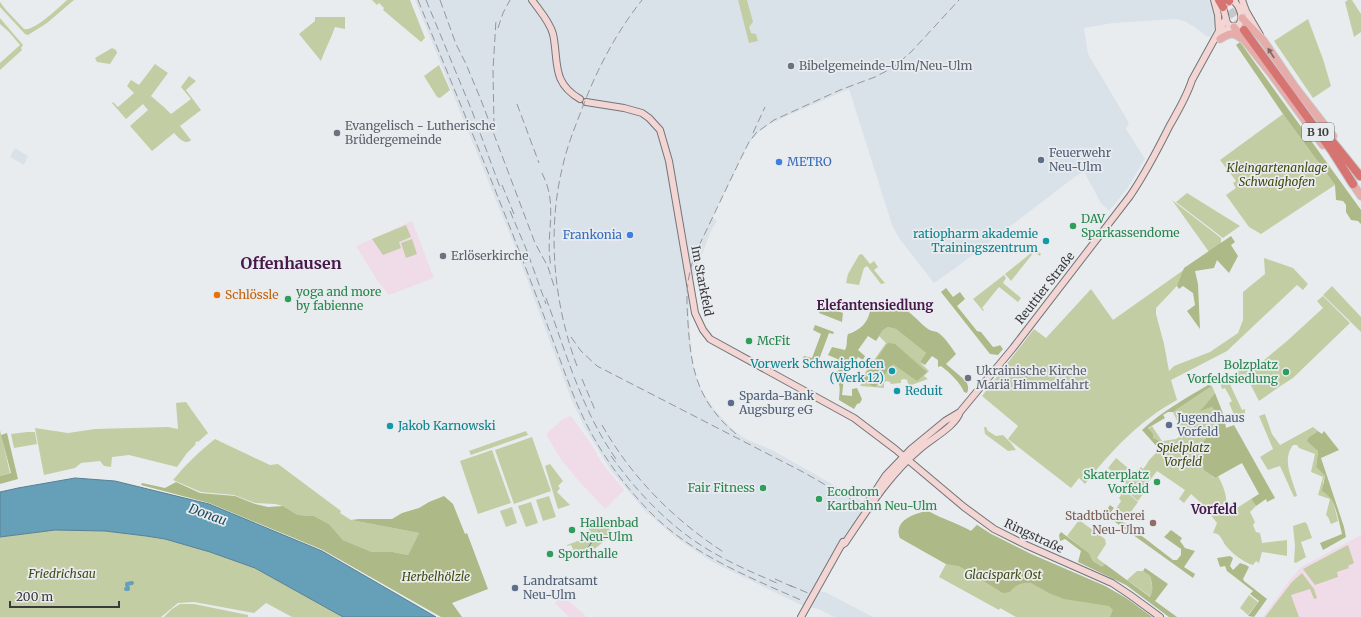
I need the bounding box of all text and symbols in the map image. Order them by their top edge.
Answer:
one-way arrow [1267,48,1275,58]
place label: Bibelgemeinde-Ulm/Neu-Ulm [799,58,972,73]
marker: Bibelgemeinde-Ulm/Neu-Ulm [786,61,796,71]
place label: Evangelisch - Lutherische Brüdergemeinde [345,118,495,147]
road number: B 10 [1302,123,1334,141]
marker: Evangelisch - Lutherische Brüdergemeinde [332,128,342,138]
place label: Feuerwehr Neu-Ulm [1049,145,1112,174]
place label: METRO [787,154,832,169]
marker: Feuerwehr Neu-Ulm [1036,155,1046,165]
marker: METRO [774,157,784,167]
park label: Kleingartenanlage Schwaighofen [1226,160,1327,189]
place label: DAV Sparkassendome [1081,211,1180,240]
marker: DAV Sparkassendome [1068,221,1078,231]
place label: ratiopharm akademie Trainingszentrum [913,226,1038,255]
place label: Frankonia [563,227,623,242]
marker: Frankonia [625,230,635,240]
marker: ratiopharm akademie Trainingszentrum [1041,236,1051,246]
street label: Im Starkfeld [688,244,717,317]
place label: Erlöserkirche [451,248,528,263]
street label: Reuttier Straße [1012,249,1077,327]
marker: Erlöserkirche [438,251,448,261]
district label: Offenhausen [240,253,342,273]
place label: yoga and more by fabienne [295,284,381,313]
place label: Schlössle [225,287,278,302]
marker: Schlössle [212,290,222,300]
marker: yoga and more by fabienne [283,294,293,304]
district label: Elefantensiedlung [817,297,934,314]
place label: McFit [757,333,790,348]
marker: McFit [744,336,754,346]
place label: Vorwerk Schwaighofen (Werk 12) [749,356,884,385]
place label: Bolzplatz Vorfeldsiedlung [1186,357,1279,386]
place label: Ukrainische Kirche Mariä Himmelfahrt [976,363,1089,392]
marker: Vorwerk Schwaighofen (Werk 12) [887,366,897,376]
marker: Bolzplatz Vorfeldsiedlung [1281,367,1291,377]
marker: Ukrainische Kirche Mariä Himmelfahrt [963,373,973,383]
place label: Reduit [905,383,943,398]
marker: Reduit [892,386,902,396]
place label: Sparda-Bank Augsburg eG [738,388,815,417]
marker: Sparda-Bank Augsburg eG [726,398,736,408]
place label: Jugendhaus Vorfeld [1176,410,1245,439]
place label: Jakob Karnowski [397,418,496,433]
marker: Jugendhaus Vorfeld [1164,420,1174,430]
marker: Jakob Karnowski [385,421,395,431]
park label: Spielplatz Vorfeld [1156,440,1210,469]
place label: Skaterplatz Vorfeld [1083,467,1149,496]
marker: Skaterplatz Vorfeld [1152,477,1162,487]
place label: Fair Fitness [688,480,755,495]
marker: Fair Fitness [758,483,768,493]
place label: Ecodrom Kartbahn Neu-Ulm [827,484,937,513]
marker: Ecodrom Kartbahn Neu-Ulm [814,494,824,504]
water label: Donau [186,499,230,529]
district label: Vorfeld [1190,501,1237,518]
place label: Stadtbücherei Neu-Ulm [1065,508,1145,537]
place label: Hallenbad Neu-Ulm [580,515,639,544]
street label: Ringstraße [1002,515,1066,556]
marker: Stadtbücherei Neu-Ulm [1148,518,1158,528]
marker: Hallenbad Neu-Ulm [567,525,577,535]
place label: Sporthalle [558,546,618,561]
marker: Sporthalle [545,549,555,559]
park label: Friedrichsau [27,566,96,581]
park label: Glacispark Ost [964,567,1042,582]
park label: Herbelhölzle [401,569,470,584]
place label: Landratsamt Neu-Ulm [523,573,598,602]
scale bar [10,583,119,609]
marker: Landratsamt Neu-Ulm [510,583,520,593]
text: 200 m [16,589,53,604]

